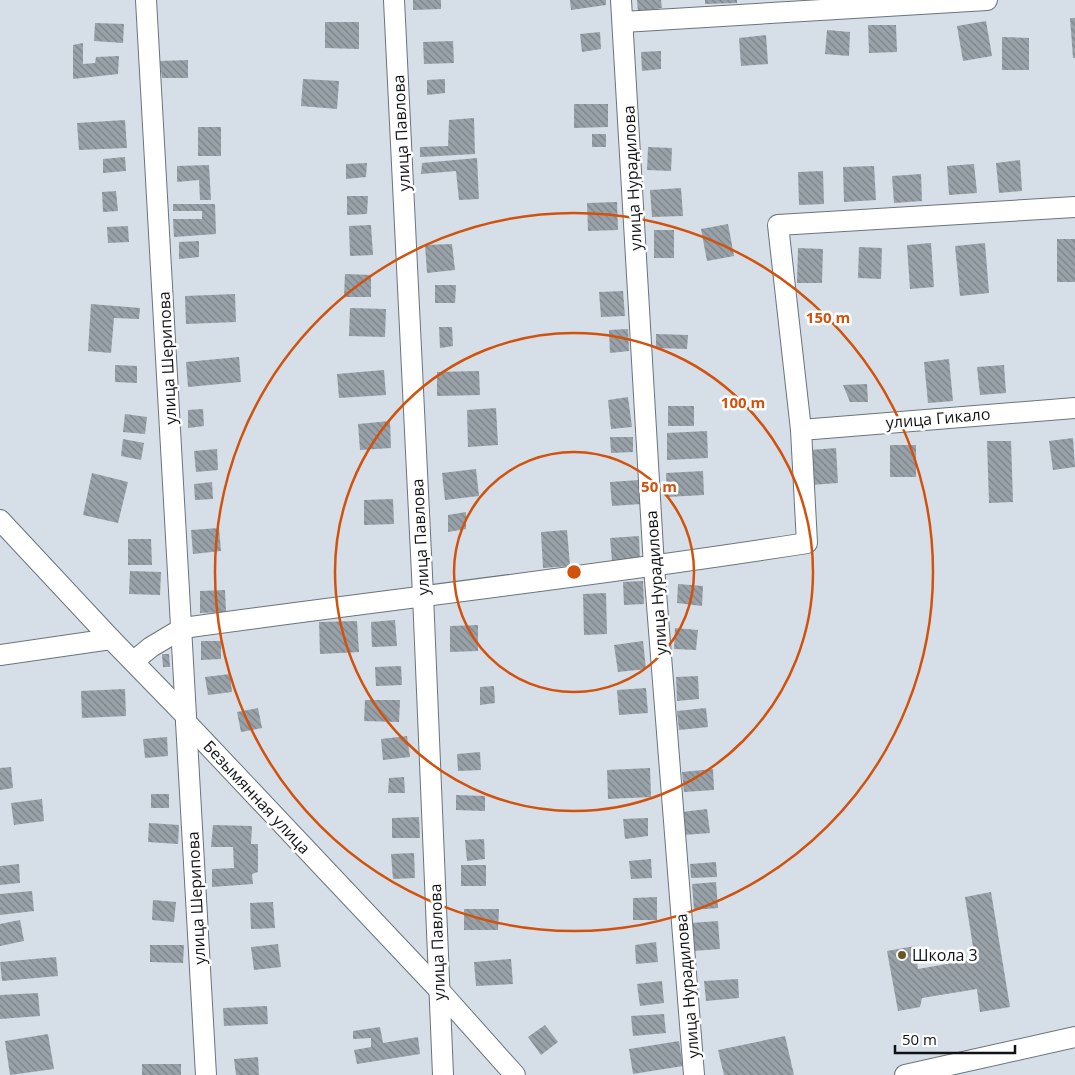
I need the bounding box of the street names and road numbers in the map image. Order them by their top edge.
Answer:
street label: улица Павлова [387,74,415,192]
street label: улица Нурадилова [617,105,647,251]
street label: улица Шерипова [153,291,181,425]
street label: улица Гикало [885,402,991,434]
street label: улица Павлова [406,478,434,596]
street label: улица Нурадилова [640,510,672,656]
street label: Безымянная улица [199,735,315,859]
street label: улица Шерипова [182,831,210,965]
street label: улица Павлова [424,883,450,1001]
street label: улица Нурадилова [670,913,704,1059]

